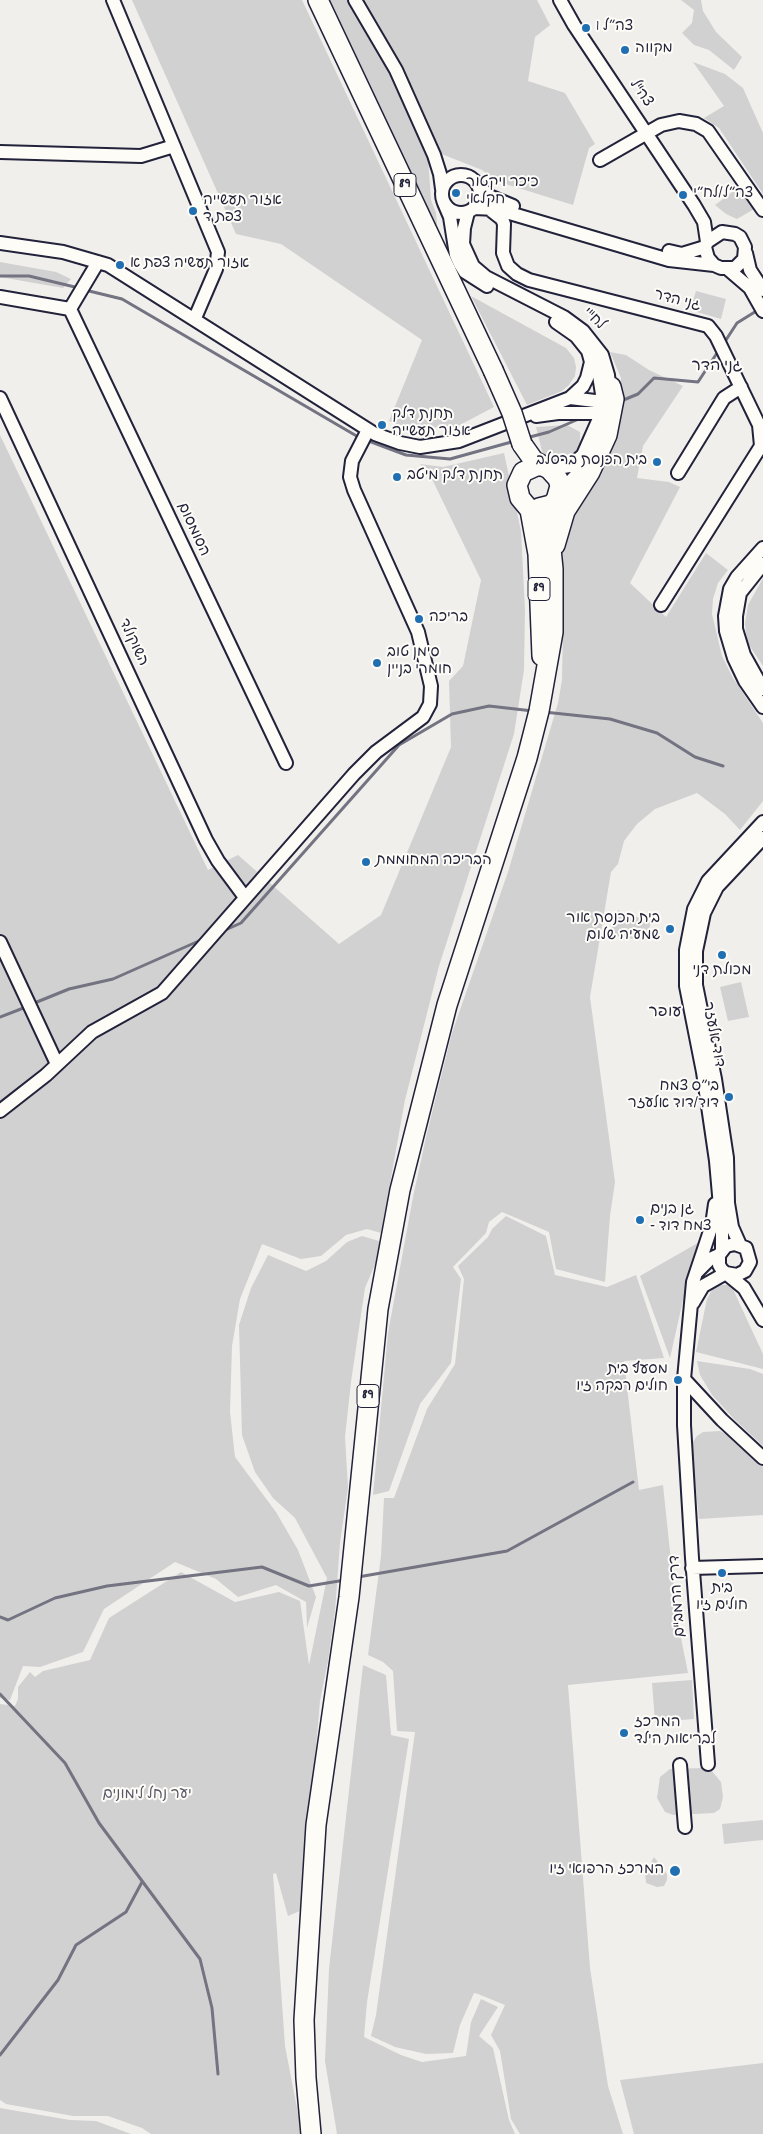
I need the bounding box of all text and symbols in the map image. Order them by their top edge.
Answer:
place label: צה״ל 1 [596,19,633,37]
marker: צה״ל 1 [580,22,592,34]
place label: מקווה [635,41,673,59]
marker: מקווה [619,44,631,56]
street label: צה"ל [624,77,656,111]
road number: 89 [394,174,416,196]
place label: כיכר ויקטור חקלאי [466,175,538,210]
place label: צה״ל/לח״י [693,186,753,204]
marker: כיכר ויקטור חקלאי [450,187,462,199]
marker: צה״ל/לח״י [677,189,689,201]
place label: אזור תעשייה צפת ד [203,193,282,228]
marker: אזור תעשייה צפת ד [187,205,199,217]
place label: אזור תעשיה צפת א [130,256,249,274]
marker: אזור תעשיה צפת א [114,259,126,271]
street label: גני הדר [652,287,702,317]
street label: לח"י [578,305,608,335]
district label: גני הדר [692,358,742,378]
place label: תחנת דלק אזור תעשייה [392,407,471,442]
marker: תחנת דלק אזור תעשייה [376,419,388,431]
place label: בית הכנסת ברסלב [536,453,647,471]
marker: בית הכנסת ברסלב [651,456,663,468]
place label: תחנת דלק מיטב [407,468,503,486]
marker: תחנת דלק מיטב [391,471,403,483]
street label: הסומסום [172,500,212,560]
road number: 89 [528,578,550,600]
place label: בריכה [429,610,468,628]
marker: בריכה [413,613,425,625]
street label: השוקולד [113,616,151,670]
place label: סימן טוב חומרי בניין [387,645,452,680]
marker: סימן טוב חומרי בניין [371,657,383,669]
place label: הבריכה המחוממת [376,853,492,871]
marker: הבריכה המחוממת [360,856,372,868]
place label: בית הכנסת אור שמעיה שלום [566,911,660,946]
marker: בית הכנסת אור שמעיה שלום [664,923,676,935]
marker: מכולת דני [716,949,728,961]
place label: מכולת דני [693,963,751,981]
street label: דוד אלעזר [697,1001,727,1069]
district label: עופר [649,1004,681,1024]
place label: בי״ס צמח דוד/דוד אלעזר [628,1079,719,1114]
marker: בי״ס צמח דוד/דוד אלעזר [723,1091,735,1103]
place label: גן בנים - צמח דוד [650,1202,712,1237]
marker: גן בנים - צמח דוד [634,1214,646,1226]
place label: מסעף בית חולים רבקה זיו [576,1362,668,1397]
marker: מסעף בית חולים רבקה זיו [672,1374,684,1386]
road number: 89 [357,1384,379,1408]
street label: דרך הרמב"ם [667,1554,691,1638]
marker: בית חולים זיו [716,1567,728,1579]
place label: בית חולים זיו [696,1581,748,1616]
place label: המרכז לבריאות הילד [634,1715,716,1750]
marker: המרכז לבריאות הילד [618,1727,630,1739]
park label: יער נחל לימונים [102,1787,192,1805]
place label: המרכז הרפואי זיו [549,1862,664,1880]
marker: המרכז הרפואי זיו [668,1864,682,1878]

